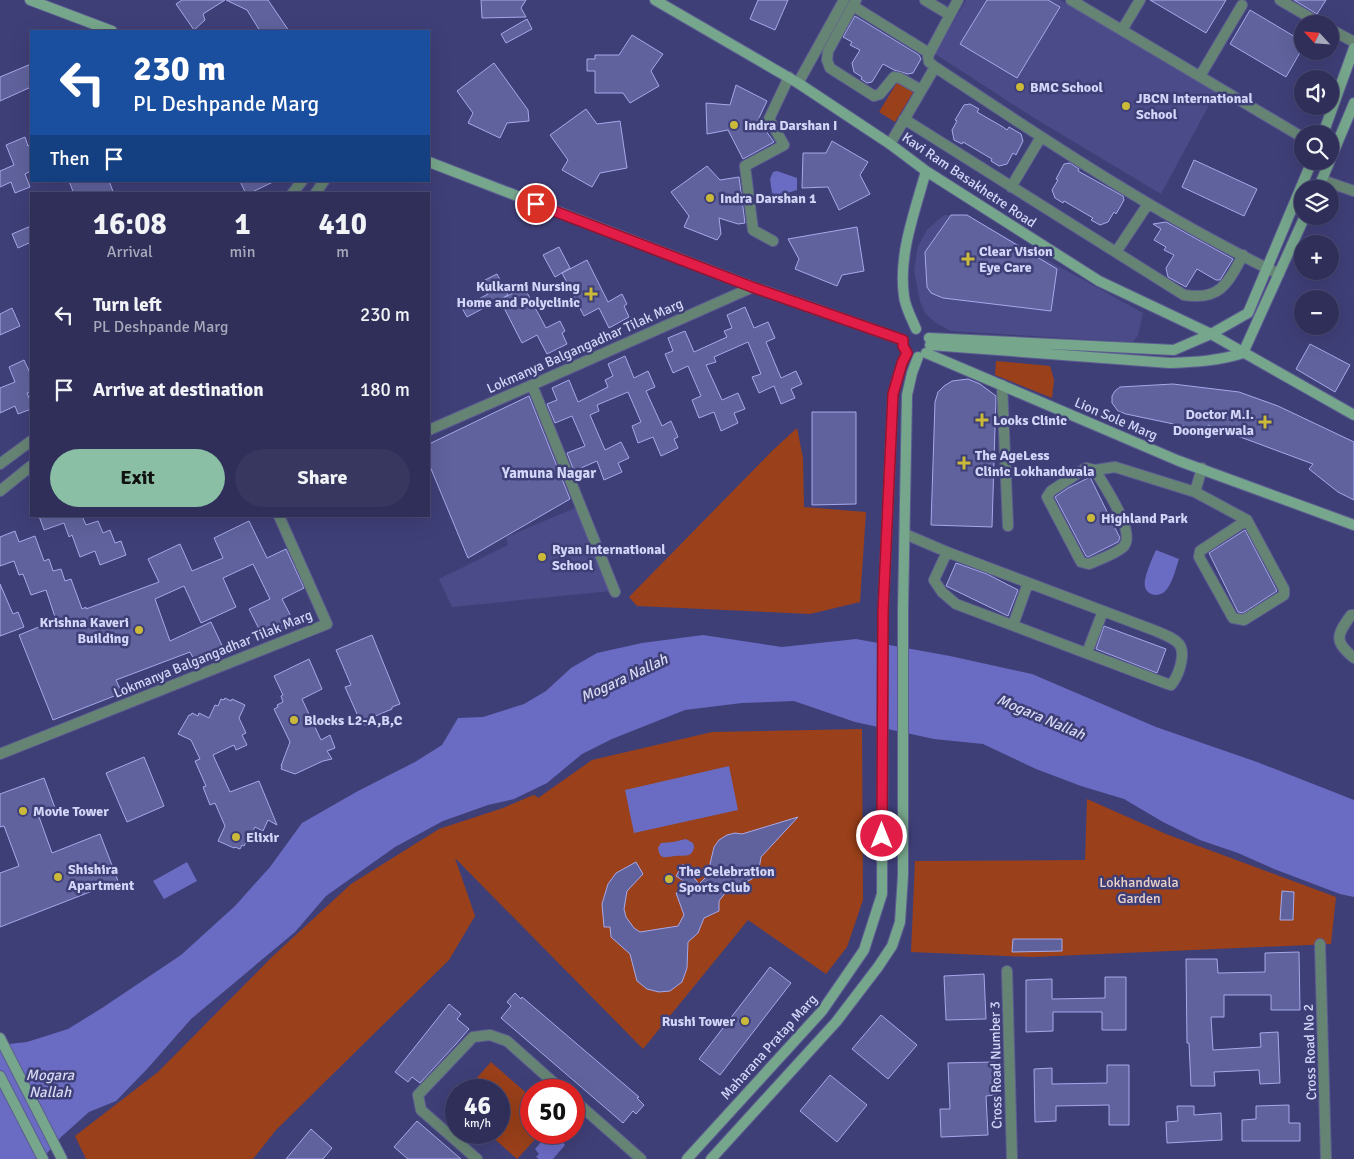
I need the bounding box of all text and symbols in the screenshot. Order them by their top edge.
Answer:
north arrow [1294,15,1339,60]
map controls [1294,15,1339,335]
text: 230 m [133,47,226,90]
icon: left [50,50,115,115]
button: sound [1294,70,1339,115]
place label: BMC School [1030,79,1103,96]
marker: BMC School [1014,81,1026,93]
text: PL Deshpande Marg [133,90,319,117]
place label: JBCN International School [1136,90,1253,123]
marker: JBCN International School [1120,100,1132,112]
place label: Indra Darshan I [744,117,837,134]
marker: Indra Darshan I [728,119,740,131]
button: search [1294,125,1339,170]
street label: Kavi Ram Basakhetre Road [899,129,1039,231]
icon: arrive [100,145,128,173]
text: Then [50,147,90,171]
button: layers [1294,180,1339,225]
pin [515,183,557,225]
icon: arrive [522,190,550,218]
place label: Indra Darshan 1 [720,190,817,207]
marker: Indra Darshan 1 [704,192,716,204]
text: 16:08 [93,206,167,243]
text: 1 [234,206,251,243]
text: 410 [318,206,367,243]
button: + [1294,235,1339,280]
text: Arrival [107,242,153,262]
text: min [230,242,255,262]
text: m [336,242,349,262]
place label: Clear Vision Eye Care [979,243,1053,276]
marker: Clear Vision Eye Care [961,252,975,266]
place label: Kulkarni Nursing Home and Polyclinic [457,278,580,311]
marker: Kulkarni Nursing Home and Polyclinic [584,287,598,301]
button: − [1294,290,1339,335]
text: Turn left [93,293,162,317]
street label: Lokmanya Balgangadhar Tilak Marg [484,295,686,397]
icon: left [50,301,78,329]
text: 230 m [360,303,410,327]
text: PL Deshpande Marg [93,317,228,337]
icon: arrive [50,376,78,404]
text: Arrive at destination [93,378,264,402]
text: 180 m [360,378,410,402]
street label: Lion Sole Marg [1072,394,1160,444]
place label: Doctor M.I. Doongerwala [1173,406,1254,439]
place label: Looks Clinic [993,412,1067,429]
marker: Looks Clinic [975,413,989,427]
marker: Doctor M.I. Doongerwala [1258,415,1272,429]
place label: The AgeLess Clinic Lokhandwala [975,447,1095,480]
button: Exit [50,449,225,507]
button: Share [235,449,410,507]
marker: The AgeLess Clinic Lokhandwala [957,456,971,470]
district label: Yamuna Nagar [501,464,596,482]
place label: Highland Park [1101,510,1188,527]
marker: Highland Park [1085,512,1097,524]
place label: Ryan International School [552,541,666,574]
marker: Ryan International School [536,551,548,563]
street label: Lokmanya Balgangadhar Tilak Marg [111,606,315,702]
place label: Krishna Kaveri Building [39,614,129,647]
marker: Krishna Kaveri Building [133,624,145,636]
water label: Mogara Nallah [578,650,671,706]
water label: Mogara Nallah [994,690,1089,744]
place label: Blocks L2-A,B,C [304,712,403,729]
marker: Blocks L2-A,B,C [288,714,300,726]
place label: Movie Tower [33,803,109,820]
marker: Movie Tower [17,805,29,817]
position arrow [855,809,907,861]
place label: Elixir [246,829,279,846]
marker: Elixir [230,831,242,843]
place label: Shishira Apartment [68,861,135,894]
place label: The Celebration Sports Club [679,863,775,896]
marker: Shishira Apartment [52,871,64,883]
marker: The Celebration Sports Club [663,873,675,885]
park label: Lokhandwala Garden [1099,874,1179,907]
street label: Maharana Pratap Marg [717,991,821,1103]
street label: Cross Road Number 3 [986,1001,1006,1129]
street label: Cross Road No 2 [1300,1004,1320,1100]
place label: Rushi Tower [662,1013,735,1030]
marker: Rushi Tower [739,1015,751,1027]
water label: Mogara Nallah [26,1066,75,1101]
speed limit sign: 50 [520,1079,585,1144]
text: 46 [464,1090,491,1121]
text: km/h [464,1116,491,1131]

